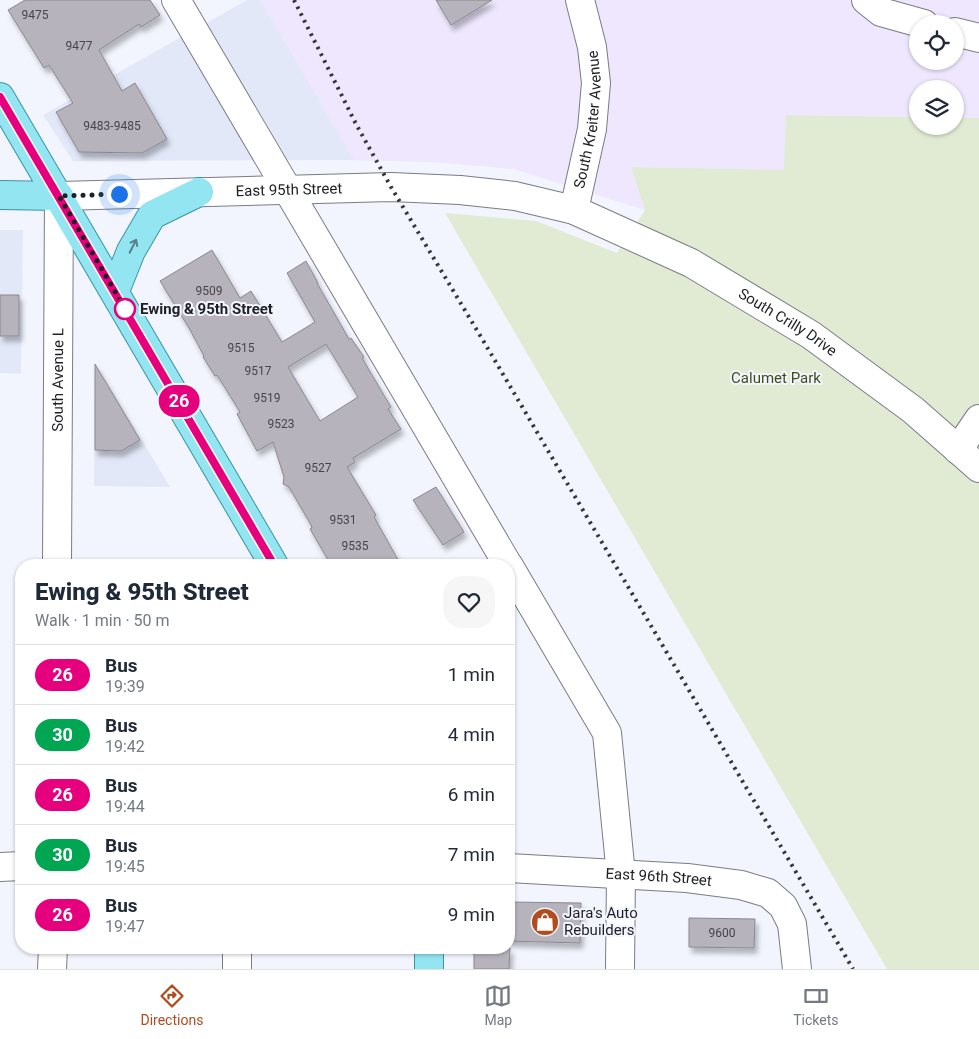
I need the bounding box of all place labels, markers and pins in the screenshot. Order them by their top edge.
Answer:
marker: Ewing & 95th Street [114,298,136,320]
place label: Ewing & 95th Street [140,300,273,318]
place label: Jara's Auto Rebuilders [564,904,638,939]
shop icon: Jara's Auto Rebuilders [530,907,560,937]

